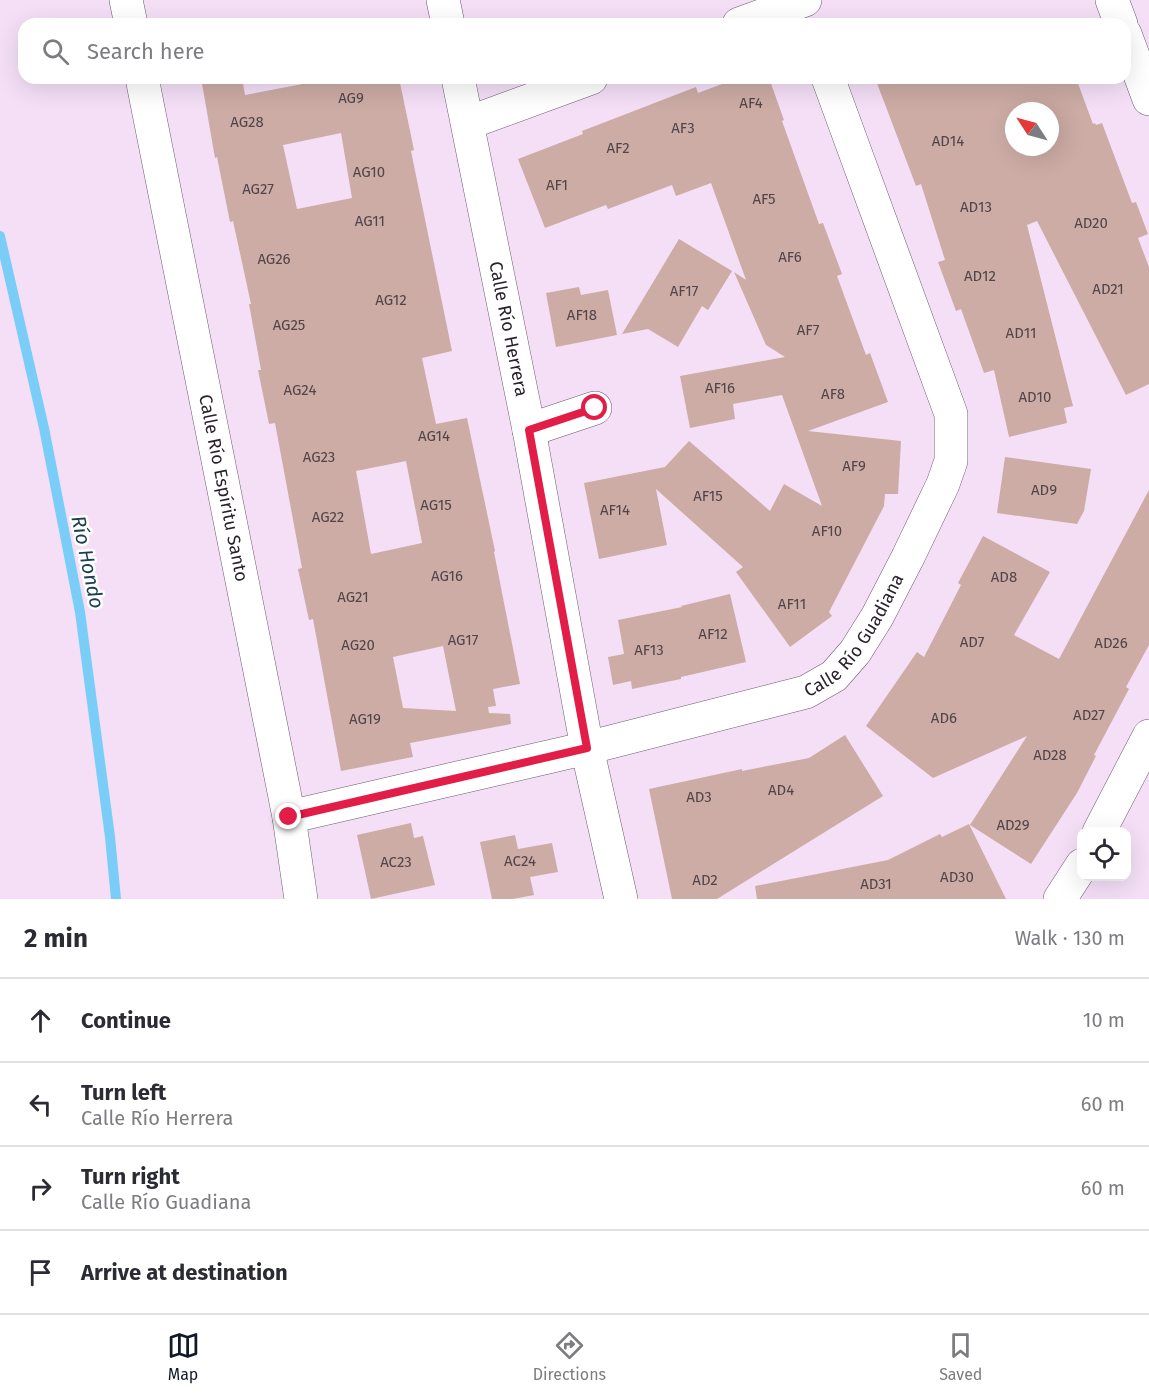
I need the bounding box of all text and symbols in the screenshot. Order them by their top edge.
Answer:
search box [18,18,1131,84]
icon: search [39,35,72,68]
text: Search here [87,38,205,65]
house number: AG9 [338,89,364,107]
house number: AF4 [739,94,763,112]
north arrow [1005,102,1059,156]
house number: AG28 [230,113,264,131]
house number: AF3 [671,119,695,137]
house number: AD14 [932,132,964,150]
house number: AF2 [606,139,630,157]
house number: AG10 [353,163,385,181]
house number: AF1 [546,176,568,194]
house number: AG27 [242,180,274,198]
house number: AF5 [752,190,776,208]
house number: AD13 [960,198,992,216]
house number: AG11 [355,212,385,230]
house number: AD20 [1074,214,1108,232]
house number: AF6 [778,248,802,266]
house number: AG26 [257,250,291,268]
street label: Calle Río Herrera [484,260,533,398]
house number: AD12 [964,267,996,285]
house number: AD21 [1092,280,1124,298]
house number: AF17 [670,282,699,300]
house number: AG12 [375,291,407,309]
house number: AF18 [567,306,597,324]
house number: AG25 [273,316,305,334]
house number: AF7 [797,321,820,339]
house number: AD11 [1006,324,1036,342]
house number: AF16 [705,379,735,397]
house number: AG24 [284,381,316,399]
house number: AF8 [821,385,845,403]
house number: AD10 [1019,388,1051,406]
street label: Calle Río Espíritu Santo [194,392,253,583]
route start [581,394,607,420]
house number: AG14 [418,427,450,445]
house number: AG23 [303,448,335,466]
house number: AF9 [842,457,866,475]
house number: AD9 [1031,481,1057,499]
house number: AF15 [693,487,723,505]
house number: AG15 [420,496,452,514]
house number: AF14 [600,501,630,519]
house number: AG22 [312,508,344,526]
water label: Río Hondo [66,513,110,611]
house number: AF10 [812,522,842,540]
house number: AG16 [431,567,463,585]
house number: AD8 [991,568,1017,586]
street label: Calle Río Guadiana [800,570,909,702]
house number: AG21 [337,588,369,606]
house number: AF11 [778,595,806,613]
house number: AF12 [698,625,728,643]
house number: AG17 [448,631,479,649]
house number: AD7 [960,633,985,651]
house number: AD26 [1094,634,1128,652]
house number: AG20 [341,636,375,654]
house number: AF13 [634,641,664,659]
house number: AD27 [1073,706,1105,724]
house number: AD6 [931,709,957,727]
house number: AG19 [349,710,381,728]
house number: AD28 [1033,746,1067,764]
house number: AD4 [768,781,794,799]
house number: AD3 [686,788,712,806]
route end [275,803,301,829]
house number: AD29 [996,816,1030,834]
map controls [1077,827,1131,881]
button: locate [1077,827,1131,881]
house number: AC24 [504,852,536,870]
house number: AC23 [380,853,412,871]
house number: AD30 [940,868,974,886]
house number: AD2 [692,871,718,889]
house number: AD31 [860,875,892,893]
text: 2 min [24,923,88,954]
text: Walk · 130 m [1015,926,1125,950]
icon: ahead [24,1004,57,1037]
text: Continue [81,1007,171,1034]
text: 10 m [1083,1008,1125,1032]
text: Turn left [81,1079,166,1106]
icon: left [24,1088,57,1121]
text: 60 m [1081,1092,1125,1116]
text: Calle Río Herrera [81,1106,233,1130]
text: Turn right [81,1163,180,1190]
icon: right [24,1172,57,1205]
text: 60 m [1081,1176,1125,1200]
text: Calle Río Guadiana [81,1190,251,1214]
icon: arrive [24,1256,57,1289]
text: Arrive at destination [81,1259,288,1286]
tab: Map [167,1329,200,1384]
tab: Directions [533,1329,606,1384]
tab: Saved [939,1329,982,1384]

